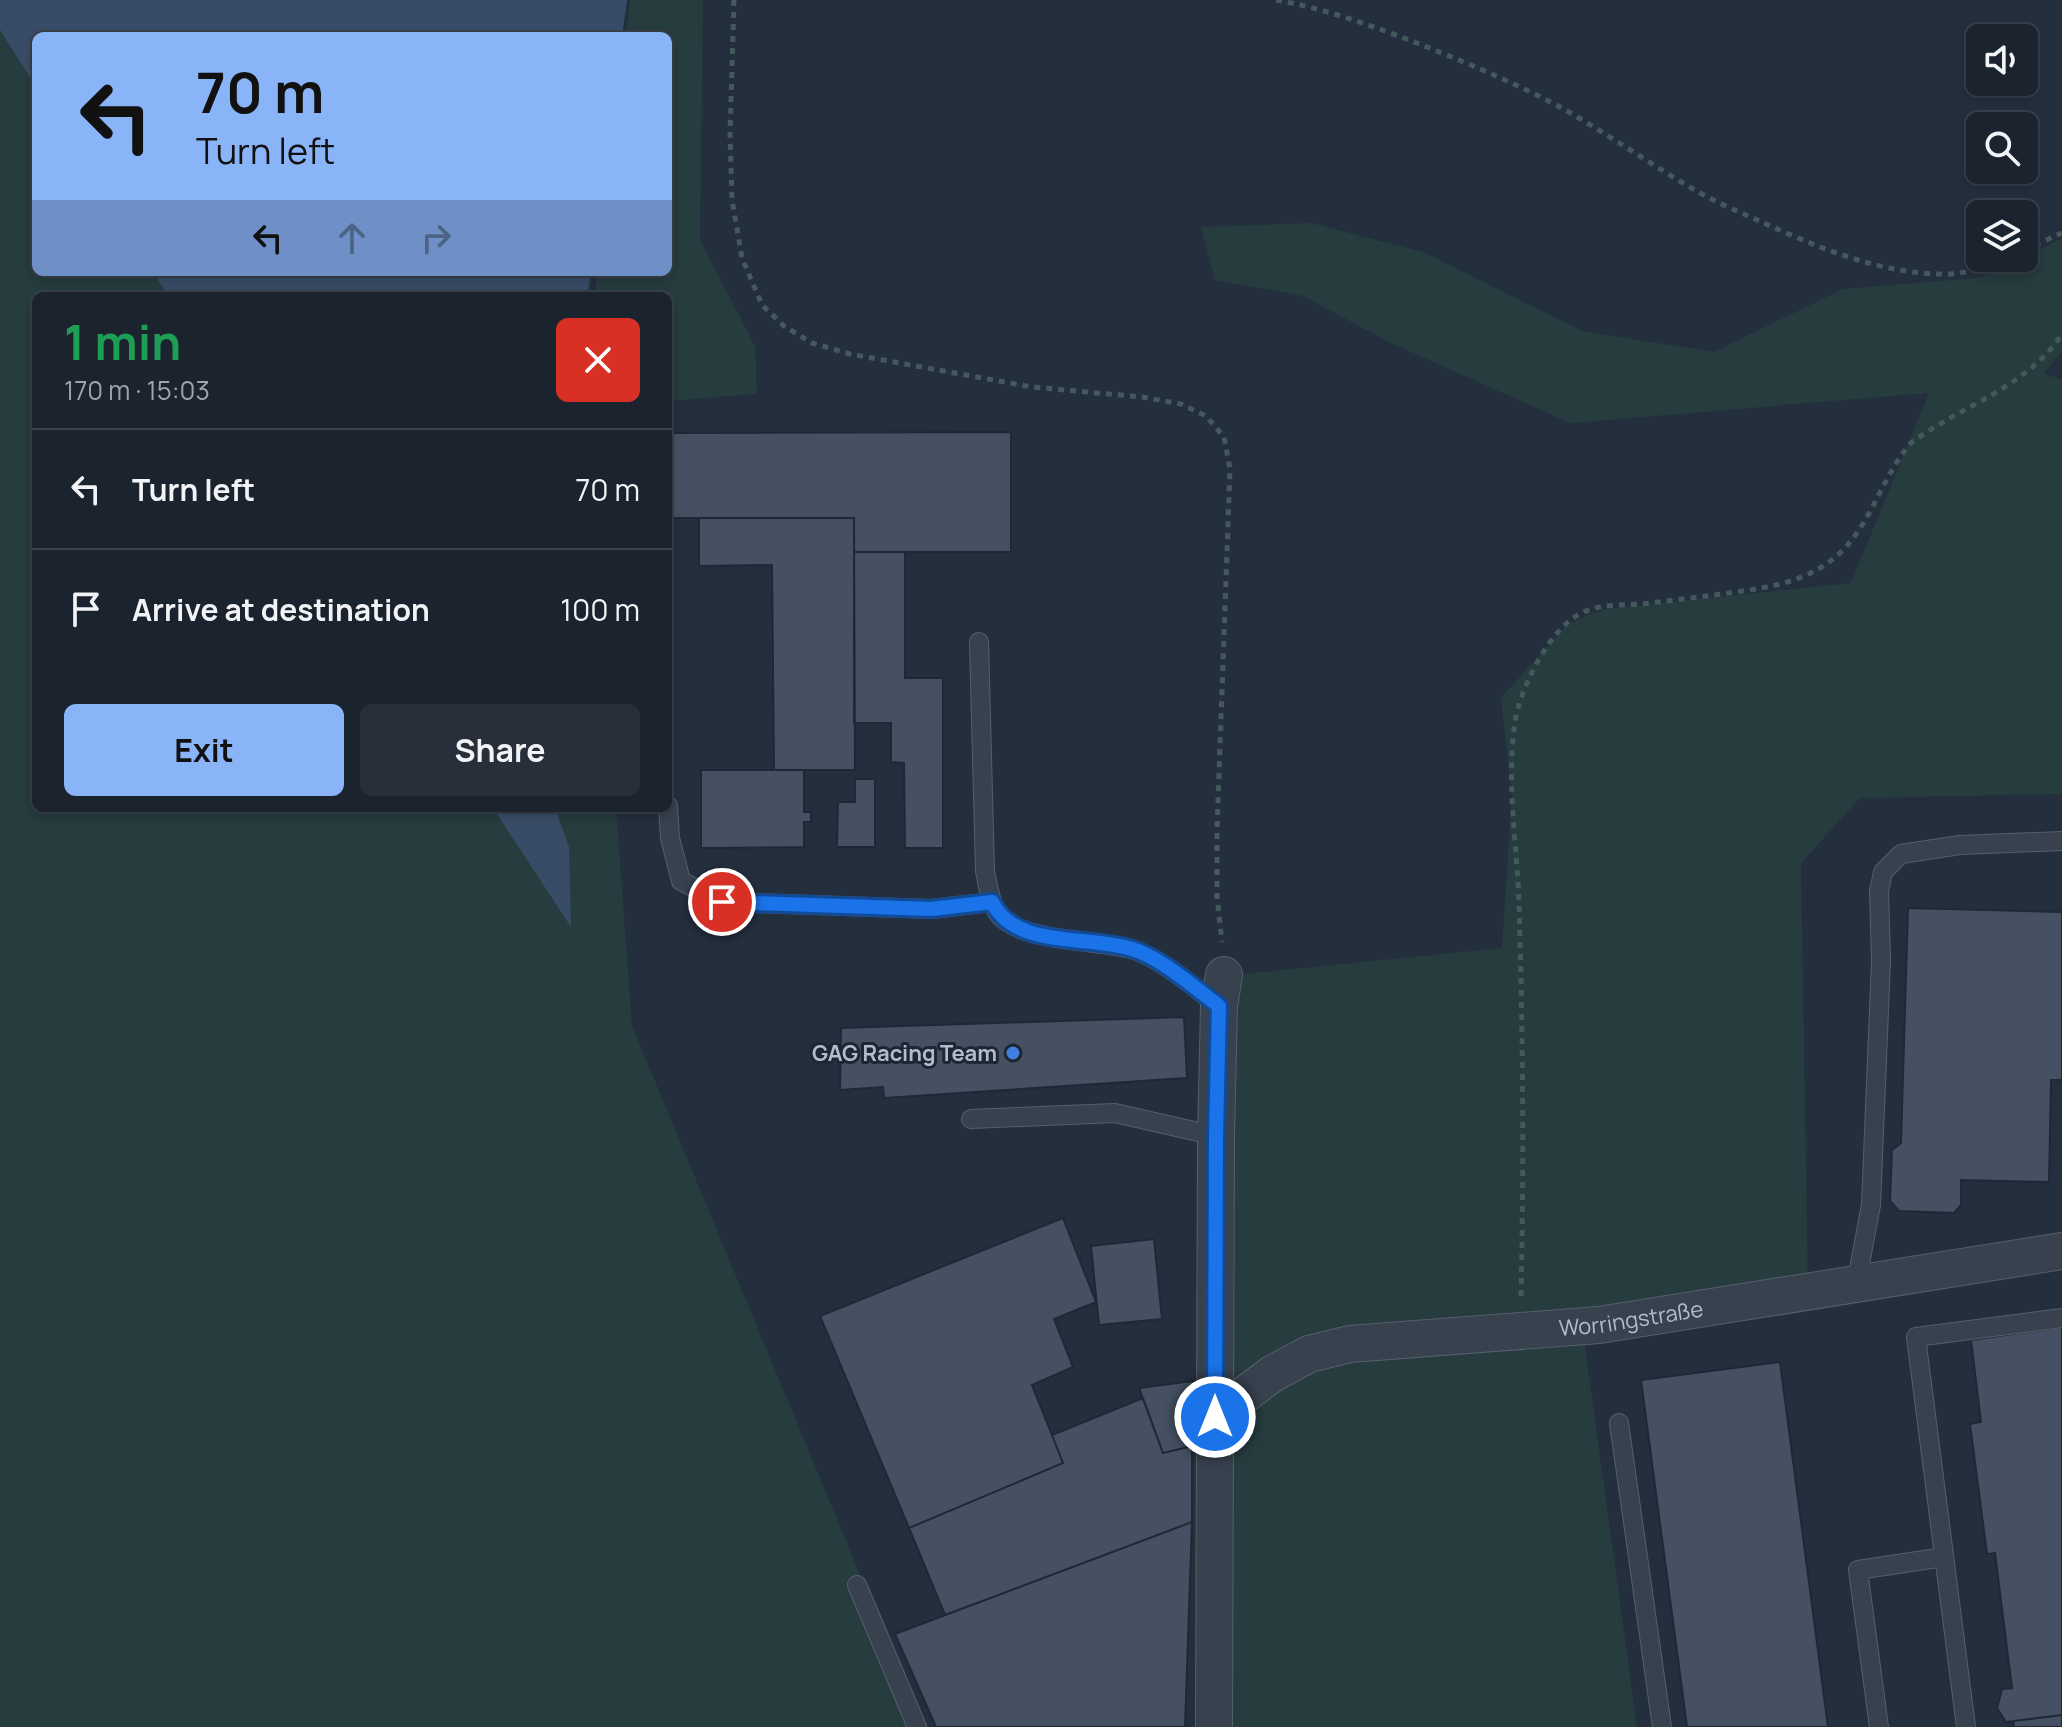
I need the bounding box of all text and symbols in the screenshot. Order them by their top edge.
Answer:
map controls [1966,24,2038,272]
button: sound [1966,24,2038,96]
text: 70 m [196,53,324,130]
icon: left [64,64,168,168]
button: search [1966,112,2038,184]
text: Turn left [196,126,335,175]
button: layers [1966,200,2038,272]
icon: left [246,216,290,260]
icon: ahead [330,216,374,260]
icon: right [414,216,458,260]
text: 1 min [64,309,181,374]
button: close [556,318,640,402]
text: 170 m · 15:03 [64,372,210,408]
icon: left [64,467,108,511]
text: Turn left [132,469,255,510]
text: 70 m [575,469,640,510]
icon: arrive [64,587,108,631]
text: Arrive at destination [132,589,430,630]
text: 100 m [560,589,640,630]
button: Exit [64,704,344,796]
button: Share [360,704,640,796]
pin [688,868,756,936]
icon: arrive [700,880,744,924]
place label: GAG Racing Team [812,1038,997,1068]
marker: GAG Racing Team [1004,1044,1022,1062]
street label: Worringstraße [1558,1294,1706,1343]
position arrow [1173,1375,1257,1459]

